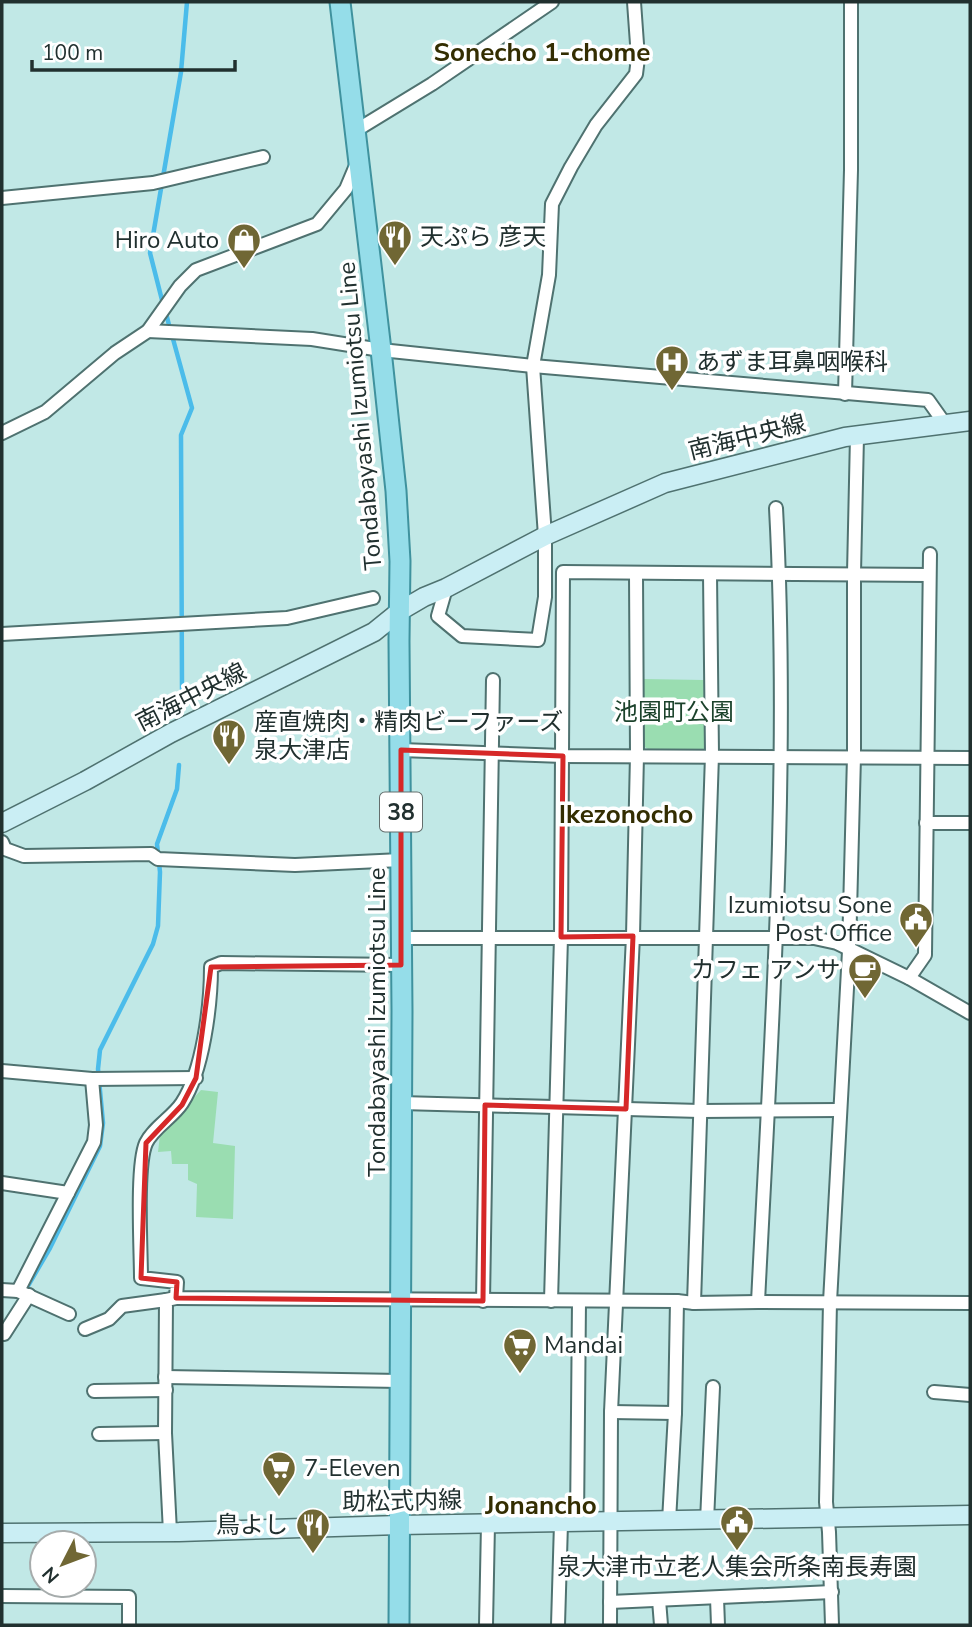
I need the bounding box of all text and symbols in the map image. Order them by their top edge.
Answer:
scale bar [32,28,234,72]
district label: Sonecho 1-chome [434,35,650,70]
text: 100 m [42,39,103,67]
restaurant icon: 天ぷら 彦天 [376,218,414,267]
shop icon: Hiro Auto [225,221,263,270]
place label: 天ぷら 彦天 [420,221,546,253]
place label: Hiro Auto [115,224,219,256]
street label: Tondabayashi Izumiotsu Line [331,261,389,571]
hospital icon: あずま耳鼻咽喉科 [653,343,691,392]
place label: あずま耳鼻咽喉科 [696,346,888,378]
street label: 南海中央線 [685,407,809,467]
street label: 南海中央線 [130,656,252,738]
park label: 池園町公園 [614,696,734,728]
place label: 産直焼肉・精肉ビーファーズ 泉大津店 [254,706,563,766]
restaurant icon: 産直焼肉・精肉ビーファーズ 泉大津店 [210,717,248,766]
road number: 38 [380,792,422,832]
district label: Ikezonocho [559,797,693,832]
street label: Tondabayashi Izumiotsu Line [361,867,393,1177]
place label: Izumiotsu Sone Post Office [728,889,892,949]
public building icon: Izumiotsu Sone Post Office [897,900,935,949]
cafe icon: カフェ アンサ [846,951,884,1000]
place label: カフェ アンサ [691,954,840,986]
supermarket icon: Mandai [501,1326,539,1375]
place label: Mandai [544,1329,623,1361]
supermarket icon: 7-Eleven [260,1449,298,1498]
place label: 7-Eleven [304,1452,401,1484]
street label: 助松式内線 [342,1484,462,1518]
district label: Jonancho [484,1488,597,1523]
public building icon: 泉大津市立老人集会所条南長寿園 [718,1503,756,1552]
restaurant icon: 鳥よし [294,1506,332,1555]
place label: 鳥よし [216,1509,288,1541]
north arrow [28,1529,98,1599]
place label: 泉大津市立老人集会所条南長寿園 [557,1551,917,1583]
text: N [37,1561,66,1589]

